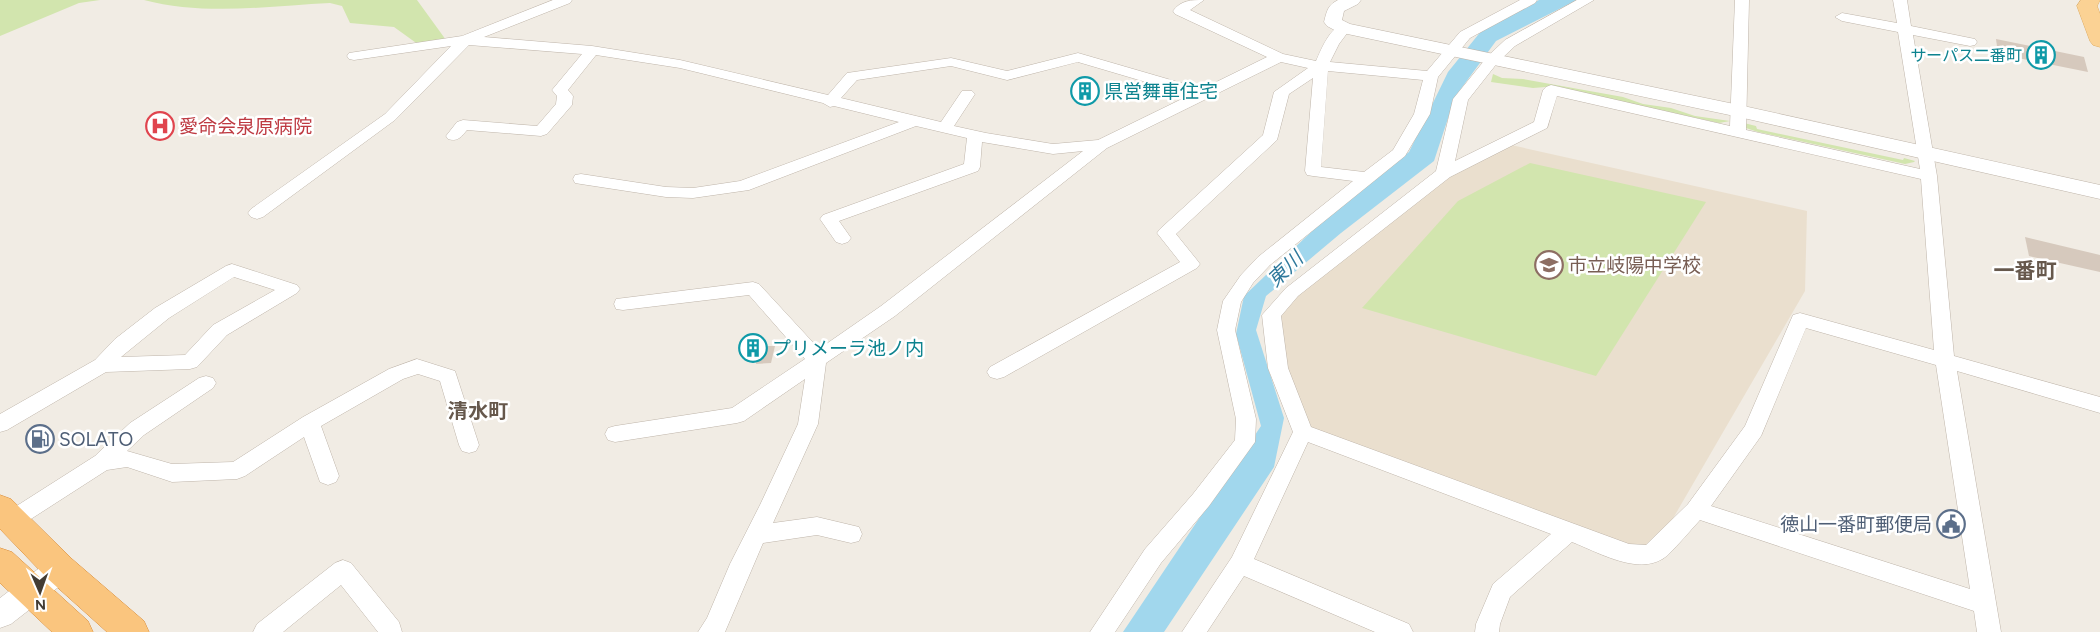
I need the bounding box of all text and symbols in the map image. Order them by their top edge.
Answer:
building icon: サーパス二番町 [2026,40,2056,70]
place label: サーパス二番町 [1910,46,2022,65]
building icon: 県営舞車住宅 [1070,76,1100,106]
place label: 県営舞車住宅 [1104,80,1218,103]
hospital icon: 愛命会泉原病院 [145,111,175,141]
place label: 愛命会泉原病院 [179,115,312,138]
water label: 東川 [1262,245,1309,292]
school or university icon: 市立岐陽中学校 [1534,250,1564,280]
place label: 市立岐陽中学校 [1568,254,1701,277]
district label: 一番町 [1994,258,2057,283]
building icon: プリメーラ池ノ内 [738,333,768,363]
place label: プリメーラ池ノ内 [772,337,924,360]
district label: 清水町 [448,399,508,423]
fuel station icon: SOLATO [25,424,55,454]
place label: SOLATO [59,428,133,451]
public building icon: 徳山一番町郵便局 [1936,509,1966,539]
place label: 徳山一番町郵便局 [1780,513,1932,536]
north arrow [15,567,65,617]
text: N [35,596,46,613]

